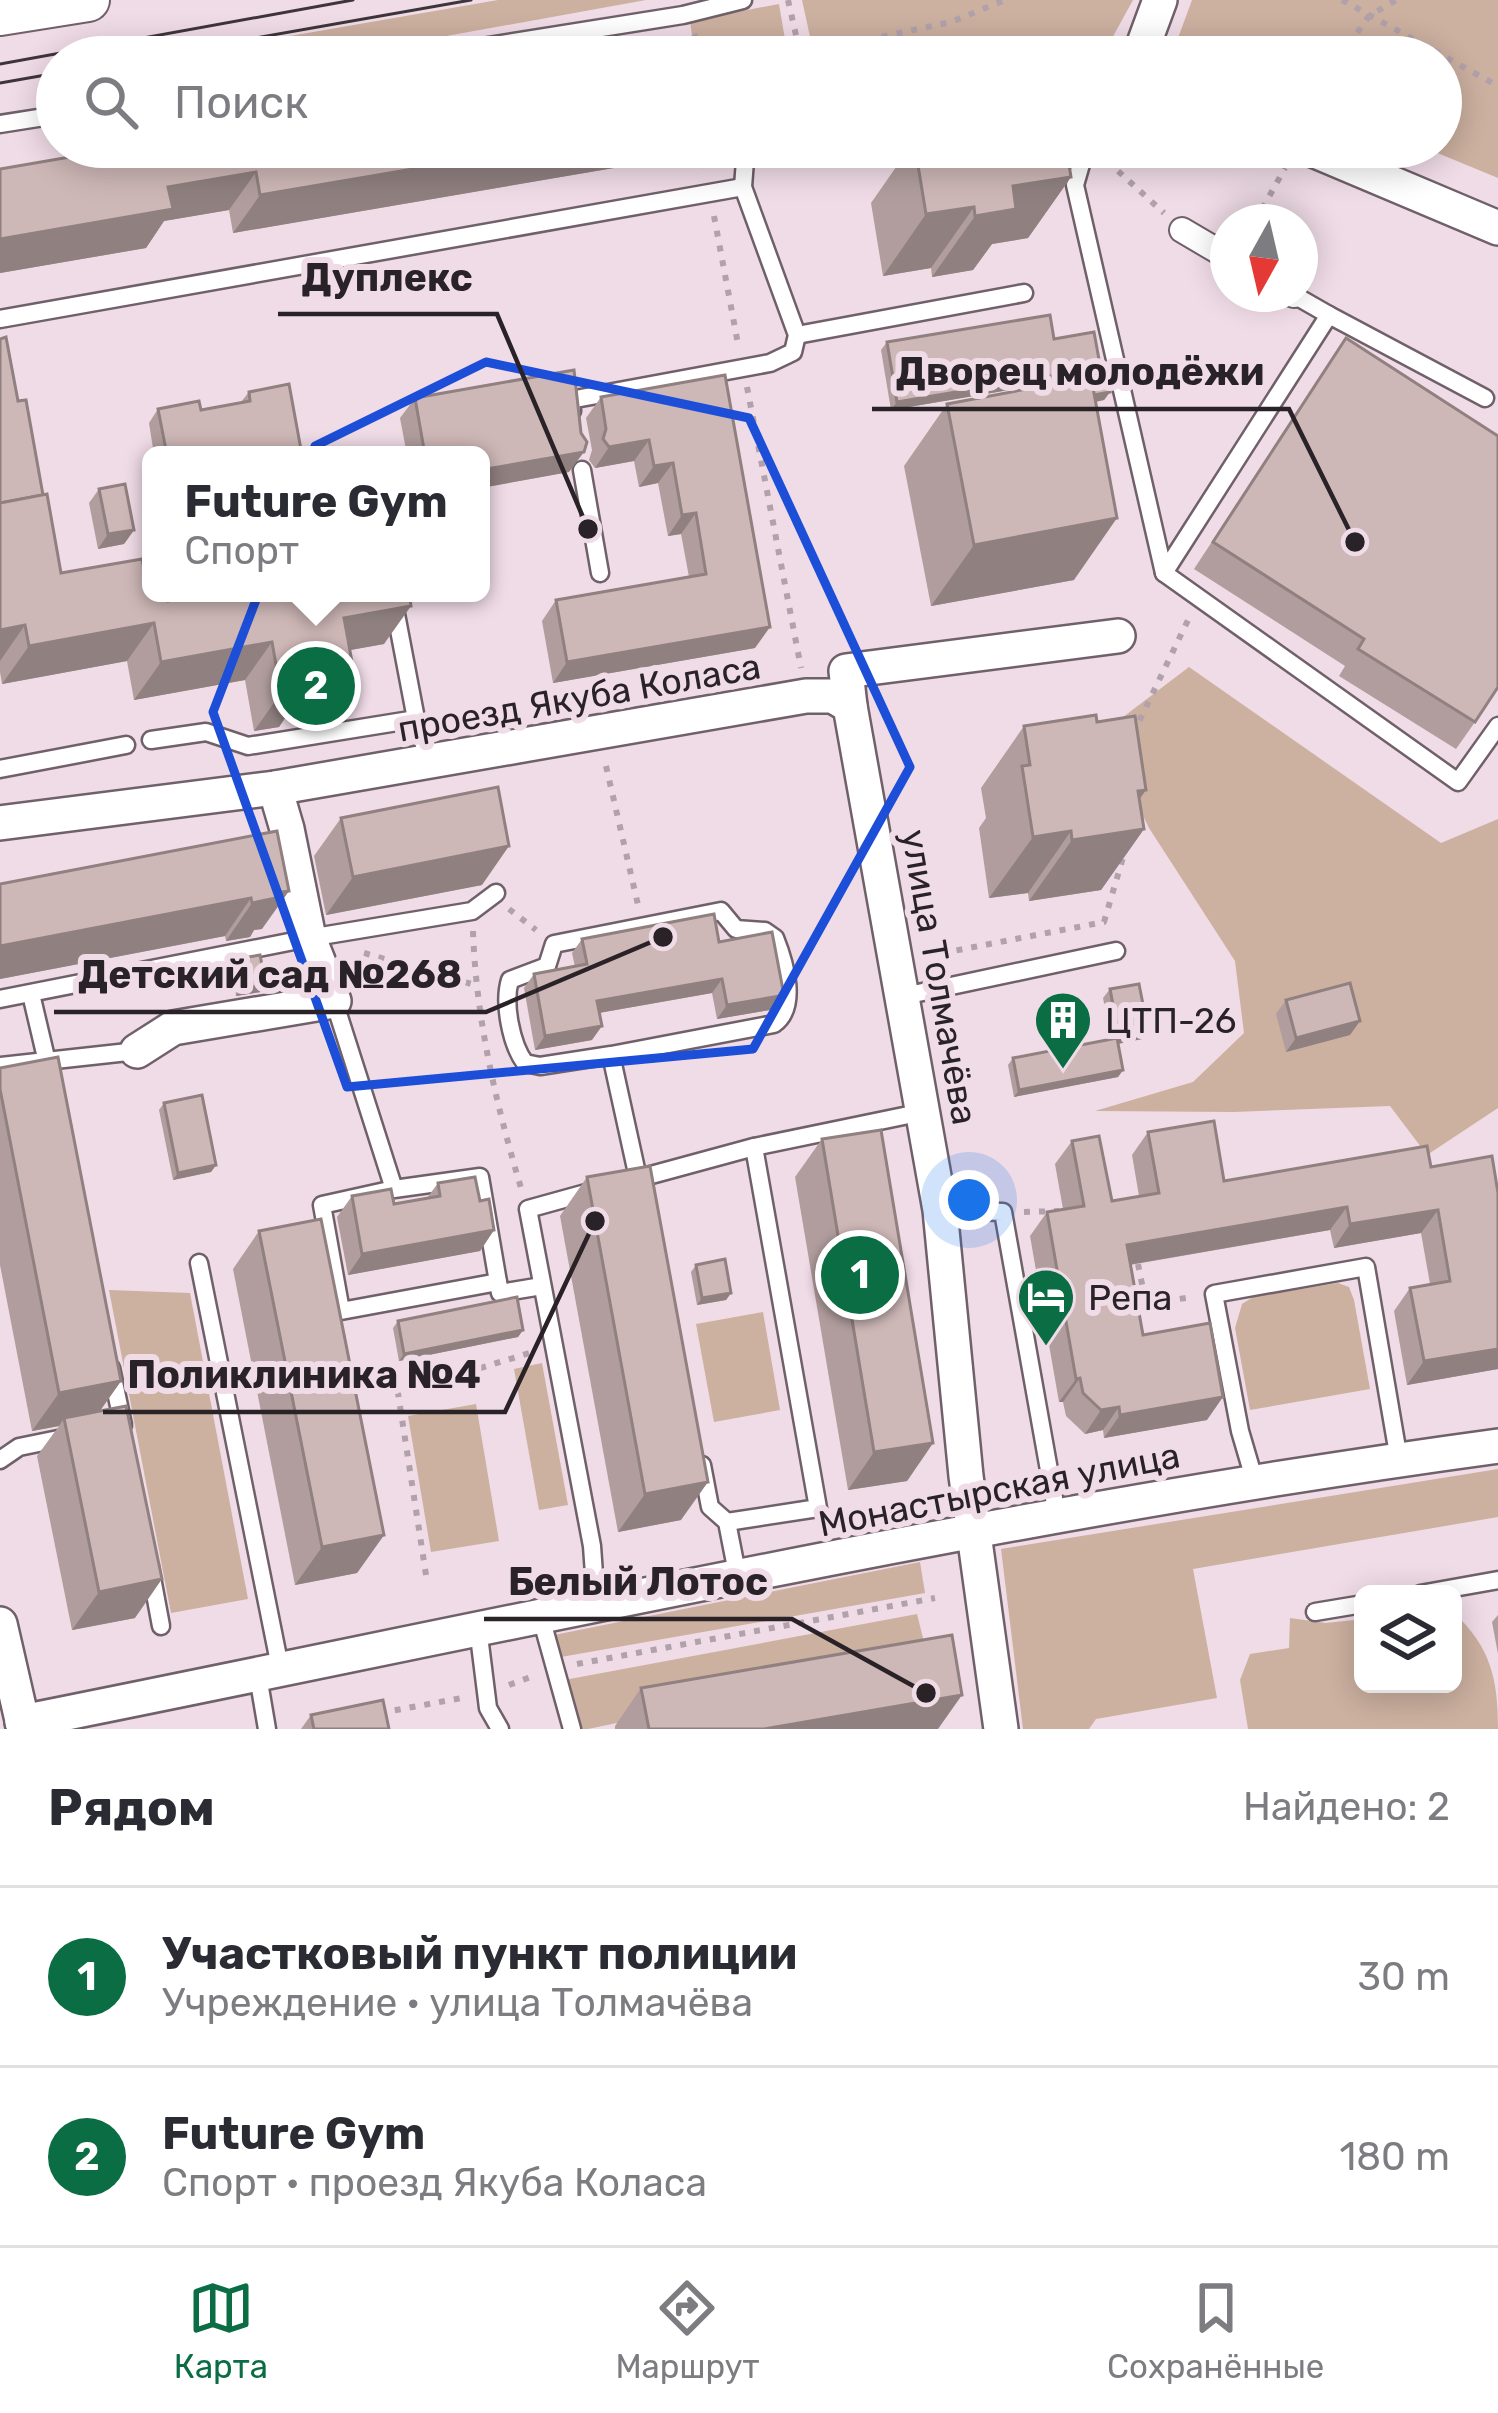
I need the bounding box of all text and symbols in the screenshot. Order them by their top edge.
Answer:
search box [36,36,1462,168]
icon: search [78,69,144,135]
text: Поиск [174,76,308,129]
north arrow [1210,204,1318,312]
callout: Дуплекс [278,239,497,314]
text: Дуплекс [301,255,473,301]
callout: Дворец молодёжи [872,334,1289,409]
text: Дворец молодёжи [896,349,1264,395]
popup [142,446,490,602]
text: Future Gym [184,475,448,528]
text: Спорт [184,528,299,574]
pin: 2 [277,641,355,731]
street label: проезд Якуба Коласа [394,644,764,751]
street label: улица Толмачёва [892,826,987,1128]
callout: Детский сад №268 [54,937,486,1012]
text: Детский сад №268 [78,952,462,998]
building icon: ЦТП-26 [1032,989,1094,1071]
place label: ЦТП-26 [1105,999,1237,1042]
your location [939,1170,999,1230]
pin: 1 [821,1230,899,1320]
hotel icon: Репа [1015,1266,1077,1348]
place label: Репа [1088,1276,1172,1319]
callout: Поликлиника №4 [103,1337,505,1412]
text: Поликлиника №4 [127,1352,481,1398]
street label: Монастырская улица [815,1433,1183,1546]
callout: Белый Лотос [484,1544,792,1619]
text: Белый Лотос [508,1559,768,1605]
map controls [1354,1585,1462,1693]
button: layers [1354,1585,1462,1693]
text: Рядом [48,1777,215,1838]
text: Найдено: 2 [1243,1784,1450,1830]
text: Участковый пункт полиции [162,1927,797,1980]
text: 1 [77,1954,97,2000]
text: 30 m [1358,1954,1450,2000]
text: Учреждение · улица Толмачёва [162,1980,753,2026]
text: Future Gym [162,2107,425,2160]
text: 2 [74,2134,100,2180]
text: 180 m [1340,2134,1450,2180]
text: Спорт · проезд Якуба Коласа [162,2160,707,2206]
tab: Карта [174,2275,268,2386]
tab: Маршрут [615,2275,759,2386]
tab: Сохранённые [1107,2275,1324,2386]

